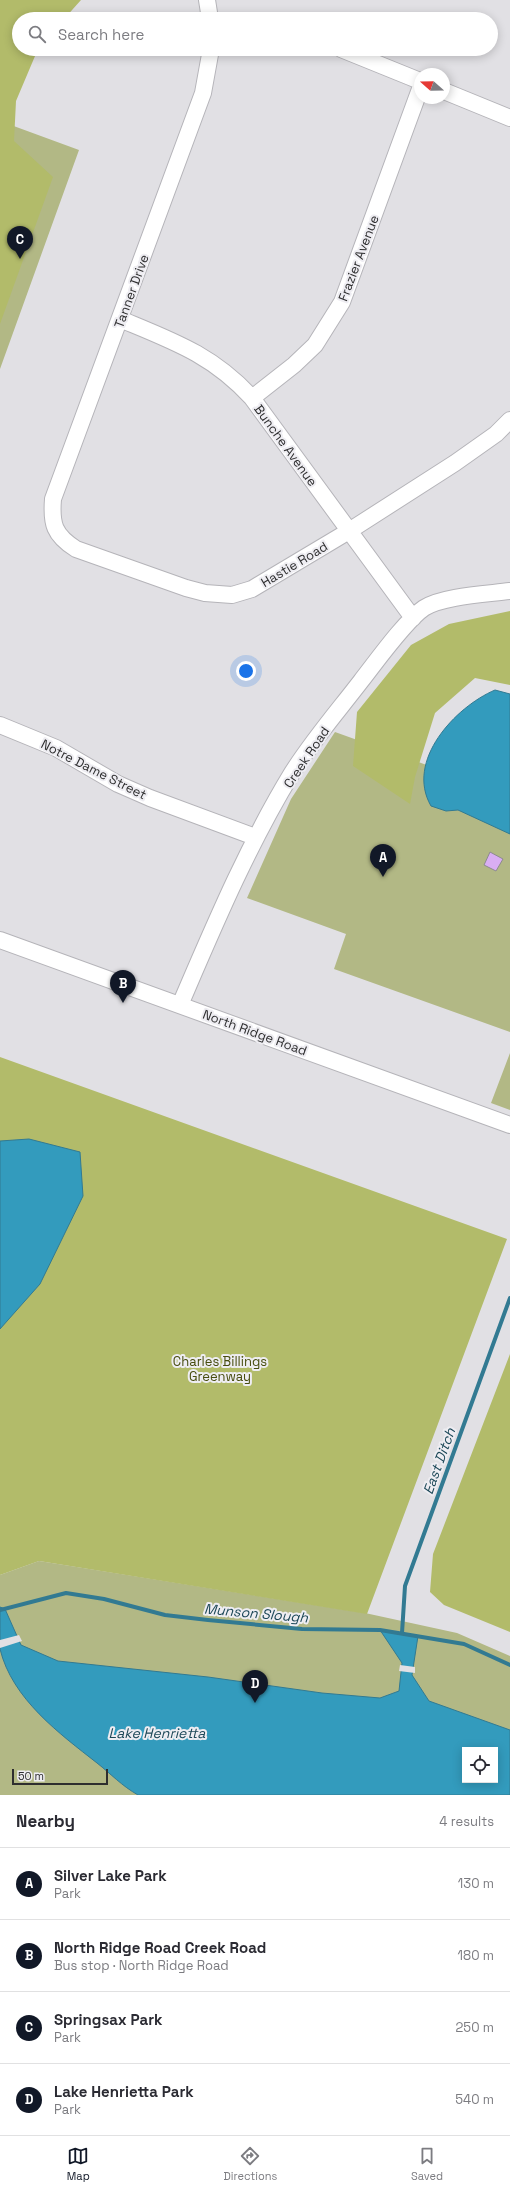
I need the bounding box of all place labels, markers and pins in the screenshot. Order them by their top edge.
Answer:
pin: C [7,226,33,259]
pin: A [370,844,396,877]
pin: B [110,970,136,1003]
pin: D [242,1670,268,1703]

